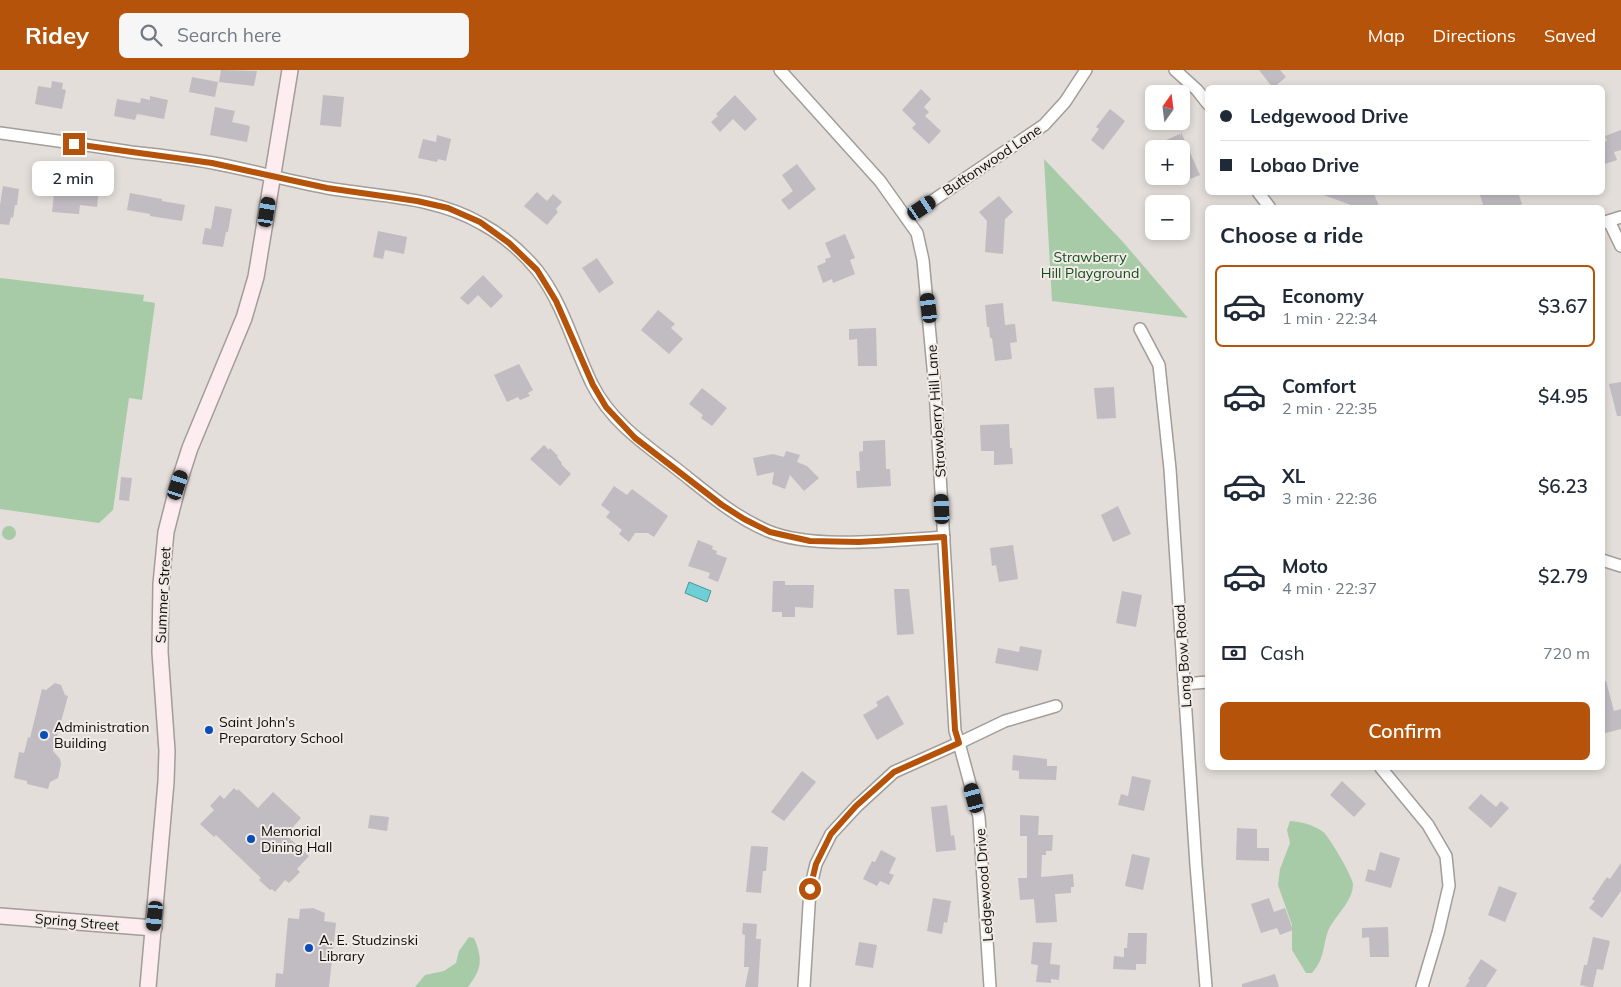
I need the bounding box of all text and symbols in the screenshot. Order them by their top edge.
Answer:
search box [119,13,469,58]
text: Ridey [25,20,89,50]
icon: search [137,21,165,49]
text: Search here [177,23,281,47]
text: Map [1368,24,1405,47]
text: Directions [1433,24,1516,47]
text: Saved [1544,24,1596,47]
north arrow [1145,85,1190,130]
map controls [1145,85,1190,240]
text: Ledgewood Drive [1250,104,1408,128]
street label: Buttonwood Lane [939,120,1045,200]
route end [63,133,85,155]
button: + [1145,140,1190,185]
text: Lobao Drive [1250,153,1359,177]
callout: 2 min [33,162,115,196]
text: 2 min [52,168,94,188]
car [905,193,938,223]
button: − [1145,195,1190,240]
car [257,196,276,228]
text: Choose a ride [1220,221,1363,249]
park label: Strawberry Hill Playground [1041,248,1139,282]
icon: car [1222,284,1267,329]
text: Economy [1282,284,1364,308]
car [919,292,938,324]
text: $3.67 [1538,294,1588,318]
text: 1 min · 22:34 [1282,308,1377,328]
street label: Strawberry Hill Lane [922,344,950,478]
icon: car [1222,374,1267,419]
text: Comfort [1282,374,1356,398]
text: $4.95 [1538,384,1588,408]
text: 2 min · 22:35 [1282,398,1377,418]
icon: car [1222,464,1267,509]
text: XL [1282,464,1305,488]
car [166,468,189,502]
text: $6.23 [1538,474,1588,498]
text: 3 min · 22:36 [1282,488,1377,508]
car [933,494,950,524]
street label: Summer Street [151,546,175,644]
icon: car [1222,554,1267,599]
text: Moto [1282,554,1328,578]
text: $2.79 [1538,564,1588,588]
text: 4 min · 22:37 [1282,578,1377,598]
street label: Long Bow Road [1170,604,1196,708]
icon: cash [1220,639,1248,667]
text: Cash [1260,641,1305,665]
text: 720 m [1543,643,1590,663]
button: Confirm [1220,702,1590,760]
place label: Saint John's Preparatory School [219,713,343,747]
place label: Administration Building [54,718,149,752]
marker: Saint John's Preparatory School [203,724,215,736]
marker: Administration Building [38,729,50,741]
car [962,782,985,814]
place label: Memorial Dining Hall [261,822,332,856]
street label: Ledgewood Drive [971,828,997,942]
marker: Memorial Dining Hall [245,833,257,845]
route start [799,878,821,900]
car [145,900,164,932]
street label: Spring Street [34,909,120,935]
place label: A. E. Studzinski Library [319,931,418,965]
marker: A. E. Studzinski Library [303,942,315,954]

